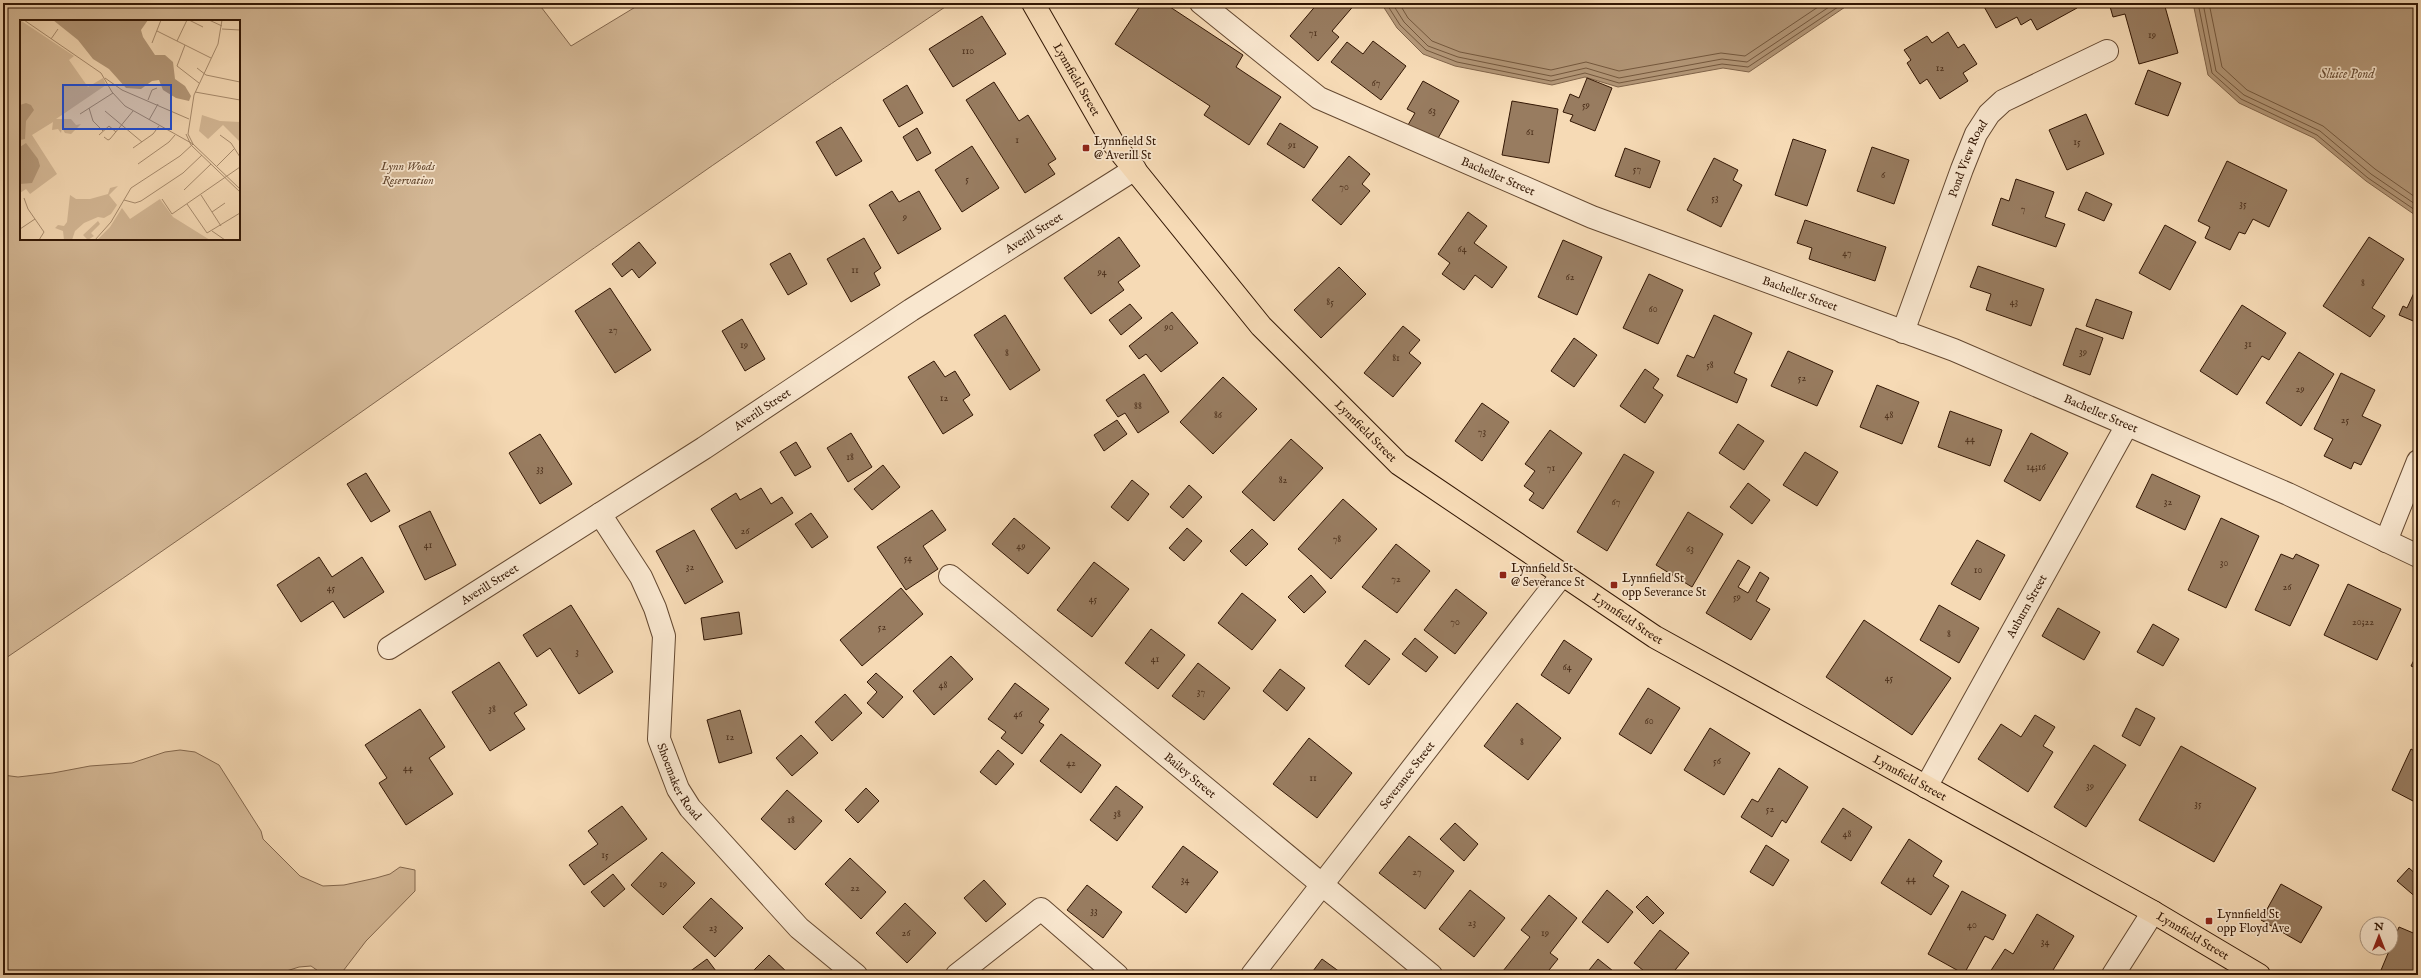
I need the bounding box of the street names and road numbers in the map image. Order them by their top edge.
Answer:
street label: Lynnfield Street [1050,40,1103,119]
street label: Pond View Road [1945,117,1991,200]
street label: Bacheller Street [1459,153,1537,199]
street label: Averill Street [1001,209,1065,257]
street label: Bacheller Street [1760,273,1840,314]
street label: Averill Street [730,385,793,434]
street label: Bacheller Street [2062,391,2140,436]
street label: Lynnfield Street [1332,397,1400,465]
street label: Averill Street [457,560,521,609]
street label: Auburn Street [2002,572,2050,641]
street label: Lynnfield Street [1590,590,1666,647]
street label: Severance Street [1376,738,1438,812]
street label: Shoemaker Road [654,741,705,824]
street label: Bailey Street [1161,749,1219,801]
street label: Lynnfield Street [1871,751,1949,804]
street label: Lynnfield Street [2154,908,2232,963]

